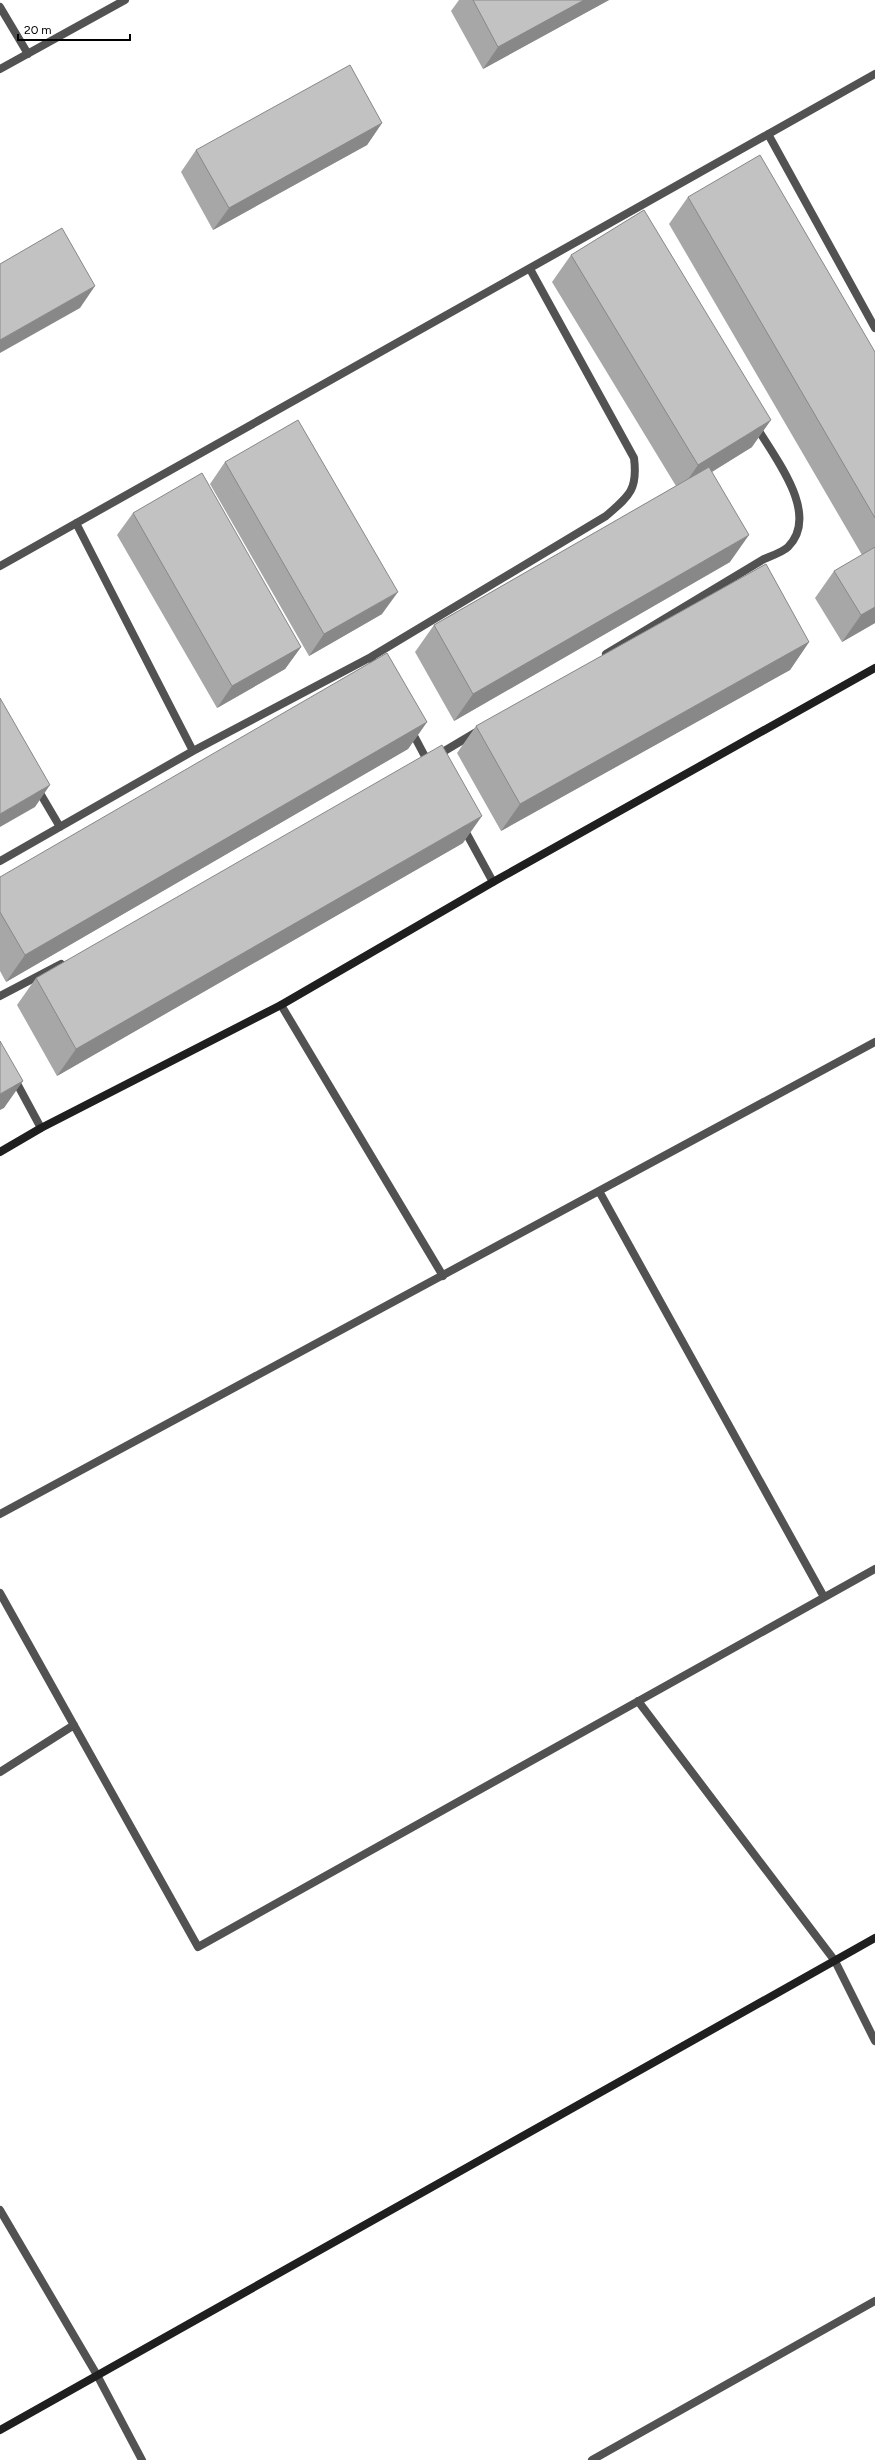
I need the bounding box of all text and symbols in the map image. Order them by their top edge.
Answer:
scale bar [18,16,130,42]
text: 20 m [24,23,52,37]

